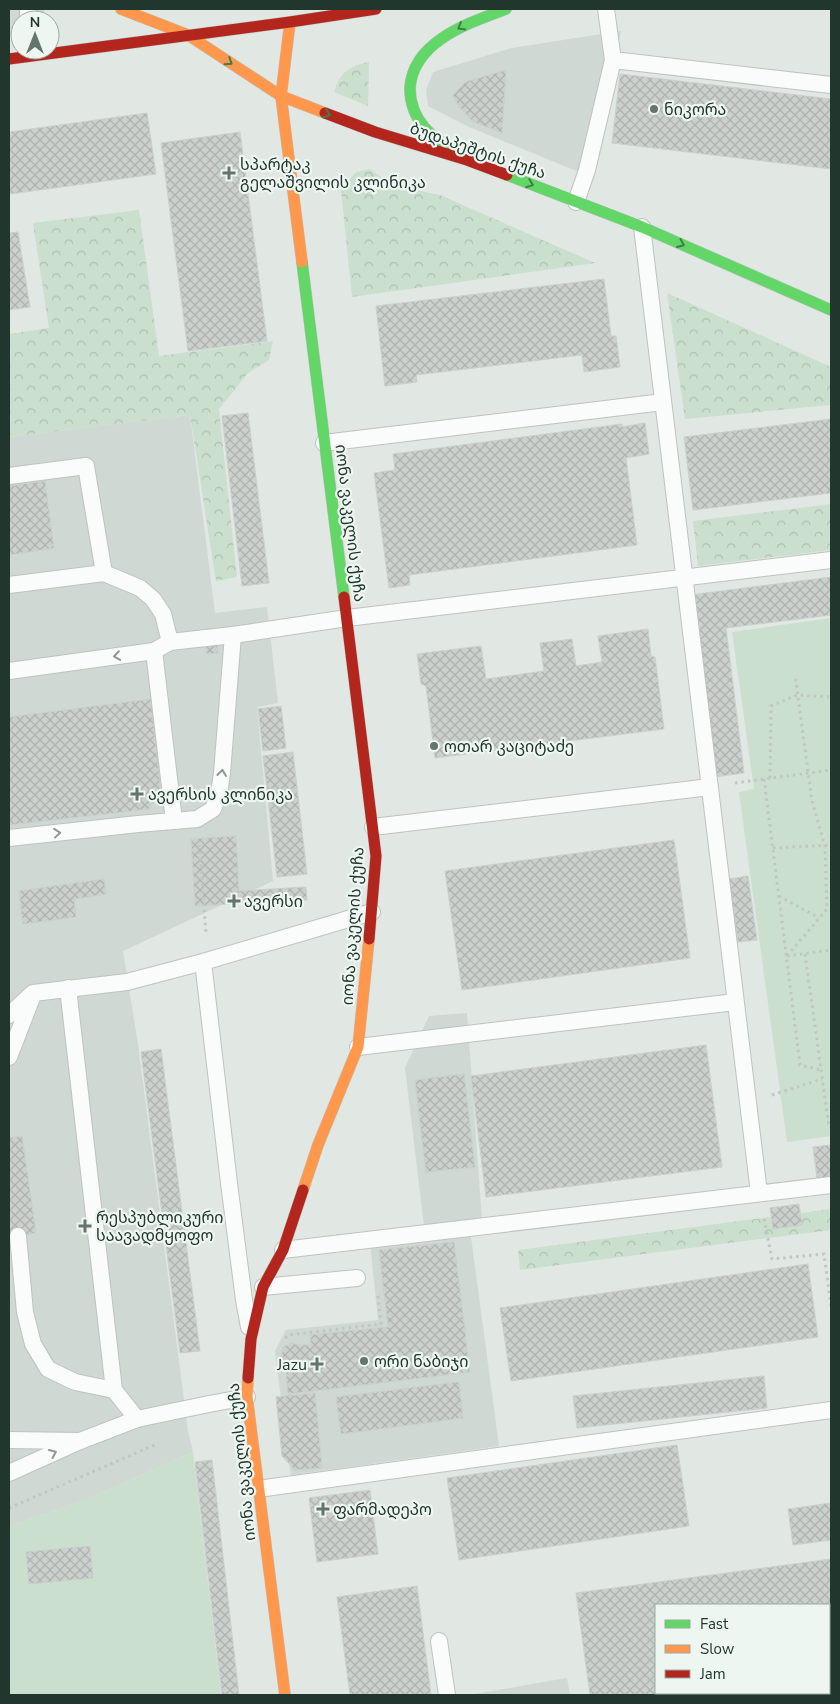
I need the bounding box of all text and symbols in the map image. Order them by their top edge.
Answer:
north arrow [10,10,60,60]
text: N [30,13,40,32]
one-way arrow [457,21,466,31]
one-way arrow [223,56,232,65]
place label: ნიკორა [664,99,726,121]
marker: ნიკორა [648,103,660,115]
one-way arrow [322,107,331,118]
street label: ბუდაპეშტის ქუჩა [407,117,549,185]
place label: სპარტაკ გელაშვილის კლინიკა [240,154,426,194]
marker: სპარტაკ გელაშვილის კლინიკა [222,166,236,180]
one-way arrow [525,178,533,188]
one-way arrow [676,237,685,248]
street label: იონა ვაკელის ქუჩა [329,443,371,603]
one-way arrow [113,651,122,661]
place label: ოთარ კაციტაძე [444,736,574,758]
marker: ოთარ კაციტაძე [428,740,440,752]
one-way arrow [216,768,227,776]
place label: ავერსის კლინიკა [148,784,293,806]
marker: ავერსის კლინიკა [130,787,144,801]
one-way arrow [54,828,62,839]
street label: იონა ვაკელის ქუჩა [336,846,370,1006]
place label: ავერსი [244,891,303,913]
marker: ავერსი [228,895,240,907]
place label: რესპუბლიკური საავადმყოფო [96,1207,224,1247]
marker: რესპუბლიკური საავადმყოფო [78,1219,92,1233]
place label: ორი ნაბიჯი [374,1351,468,1373]
place label: Jazu [276,1354,307,1376]
marker: ორი ნაბიჯი [358,1355,370,1367]
marker: Jazu [311,1358,323,1370]
street label: იონა ვაკელის ქუჩა [223,1382,261,1542]
one-way arrow [48,1449,57,1460]
place label: ფარმადეპო [333,1499,432,1521]
marker: ფარმადეპო [317,1503,329,1515]
legend [655,1604,830,1694]
text: Fast [700,1614,729,1634]
text: Slow [700,1639,735,1659]
text: Jam [699,1664,726,1684]

